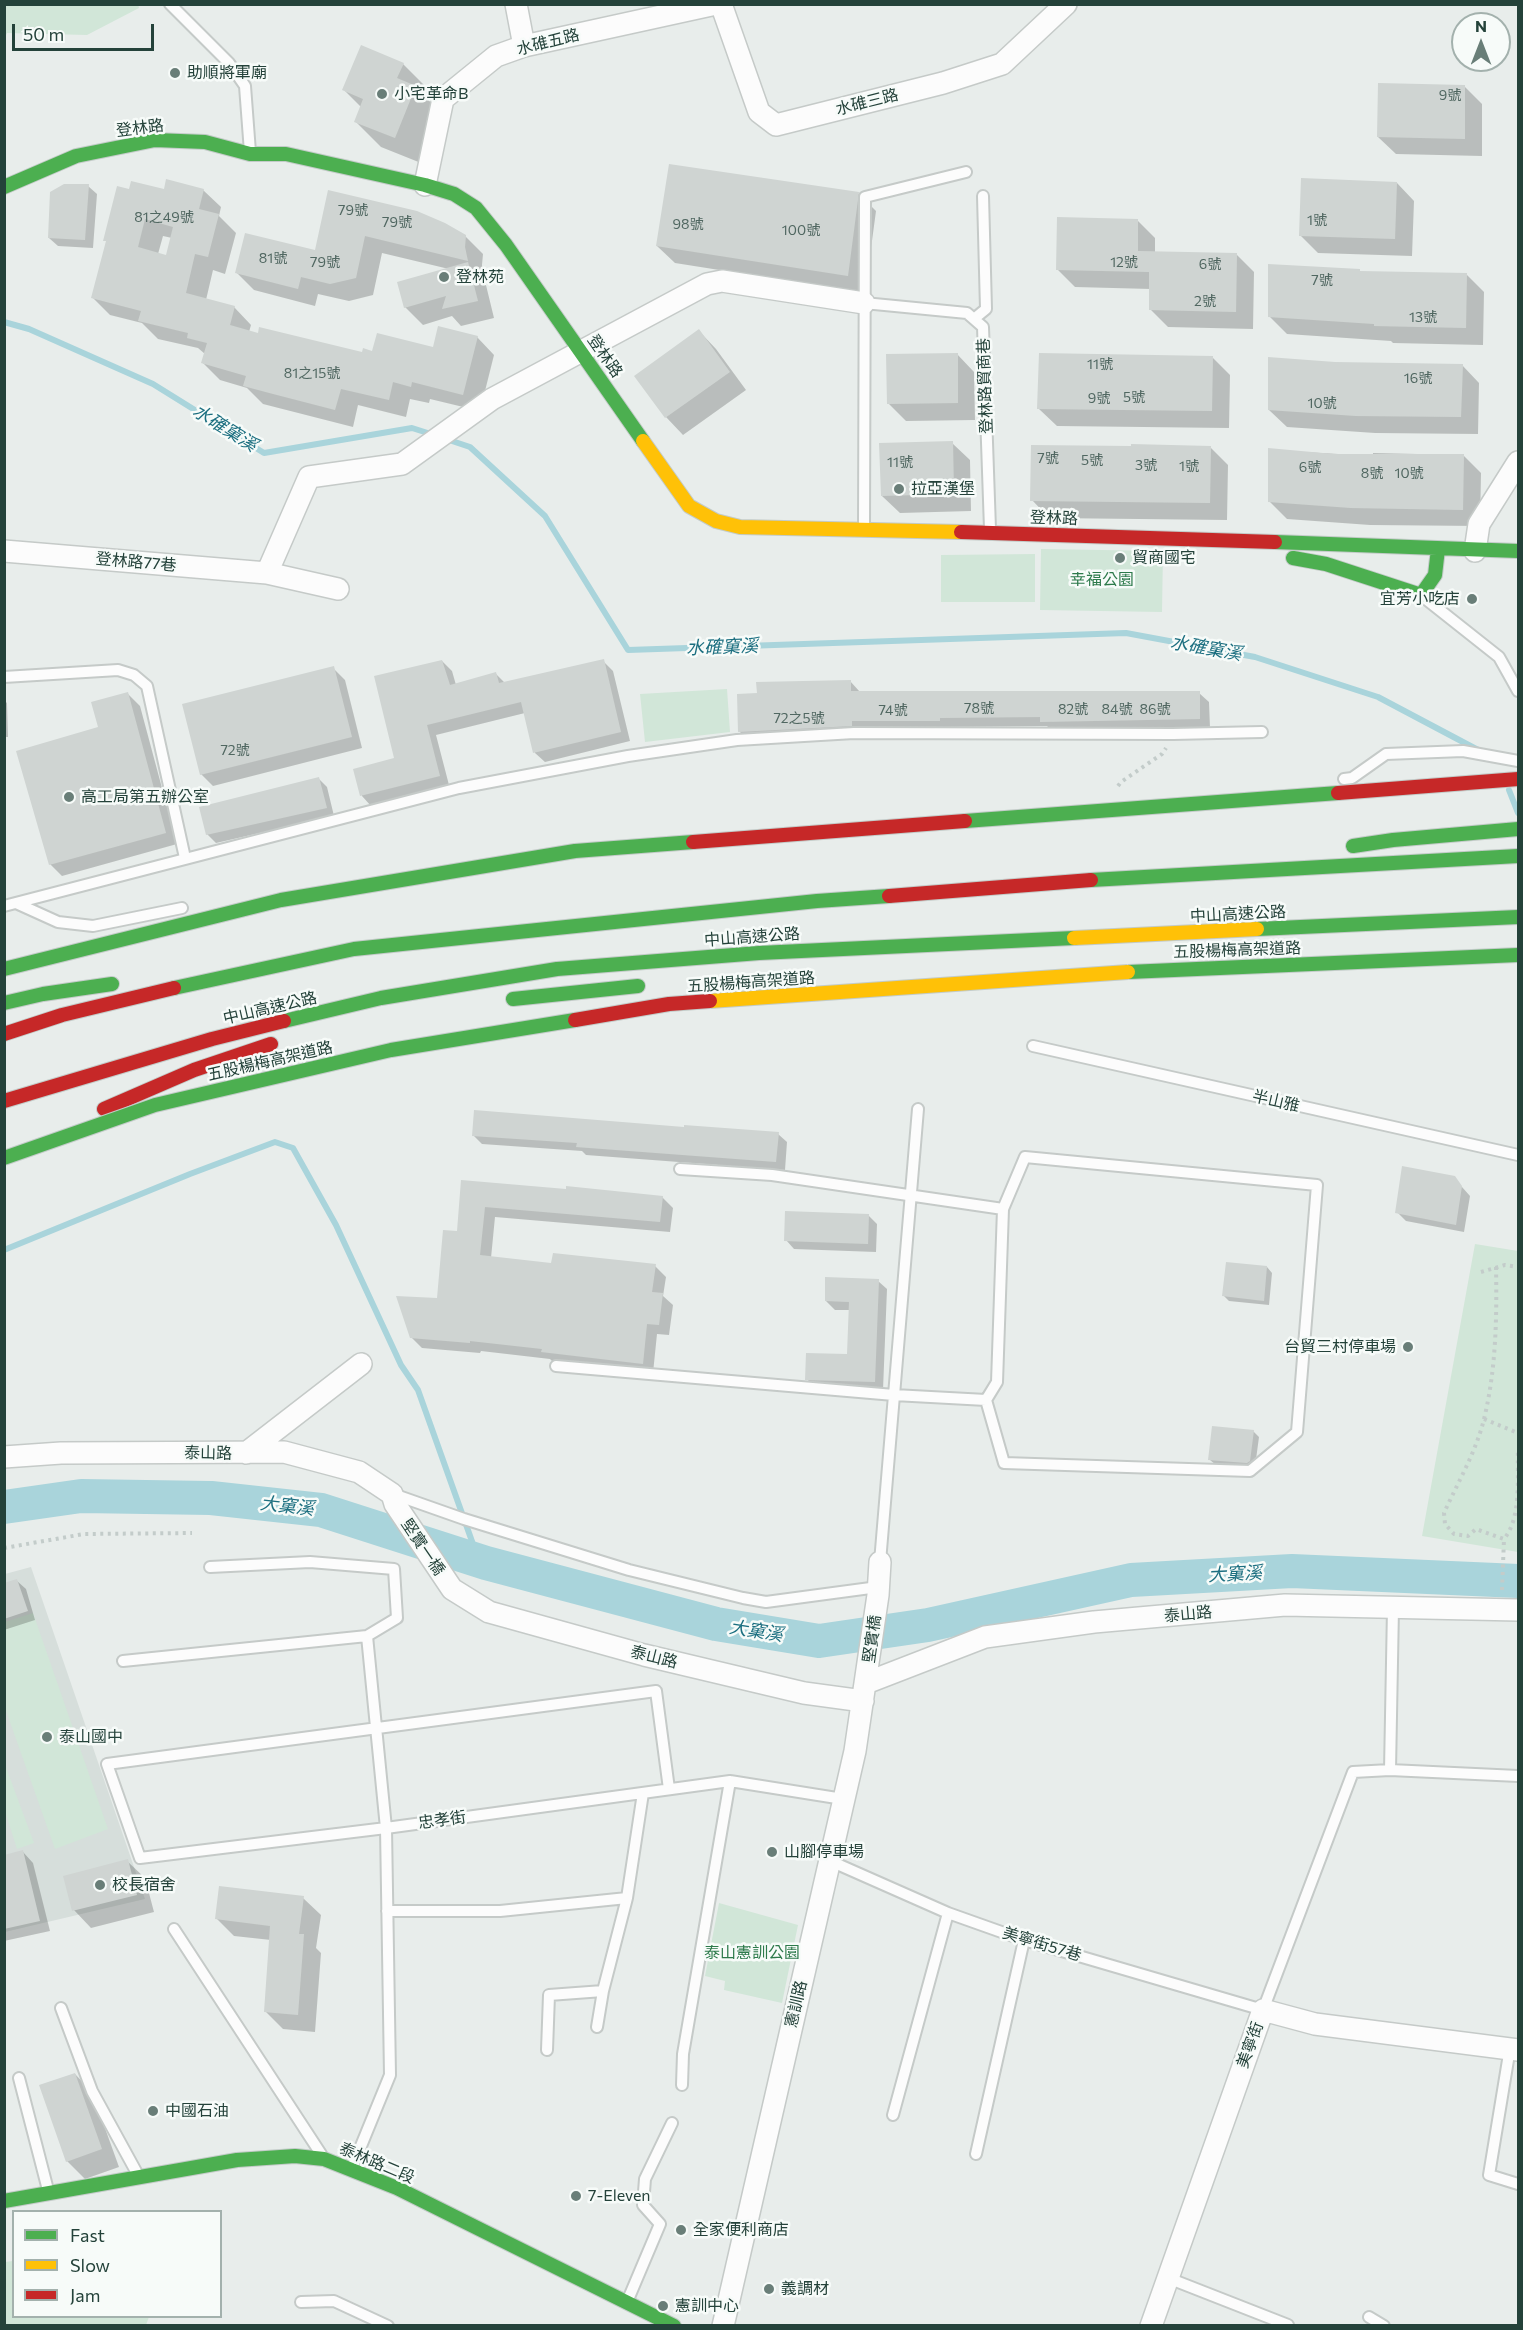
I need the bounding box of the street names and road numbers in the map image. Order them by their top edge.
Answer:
street label: 水碓五路 [515,25,581,59]
street label: 水碓三路 [834,85,900,119]
street label: 登林路 [115,116,165,140]
street label: 登林路 [583,331,627,381]
street label: 登林路貿商巷 [974,338,996,434]
street label: 登林路 [1030,508,1078,528]
street label: 登林路77巷 [95,549,177,575]
street label: 中山高速公路 [1190,902,1286,926]
street label: 中山高速公路 [703,924,801,950]
street label: 五股楊梅高架道路 [1173,938,1301,962]
street label: 五股楊梅高架道路 [686,968,816,996]
street label: 中山高速公路 [221,988,319,1028]
street label: 五股楊梅高架道路 [205,1037,335,1085]
street label: 半山雅 [1250,1086,1302,1116]
street label: 泰山路 [184,1443,232,1463]
street label: 堅實一橋 [397,1515,449,1579]
street label: 泰山路 [1163,1602,1213,1626]
street label: 堅實橋 [859,1614,885,1664]
street label: 泰山路 [628,1642,680,1672]
street label: 忠孝街 [417,1807,467,1833]
street label: 美寧街57巷 [1000,1923,1084,1965]
street label: 憲訓路 [781,1978,811,2030]
street label: 美寧街 [1233,2019,1267,2071]
street label: 泰林路二段 [336,2139,418,2187]

